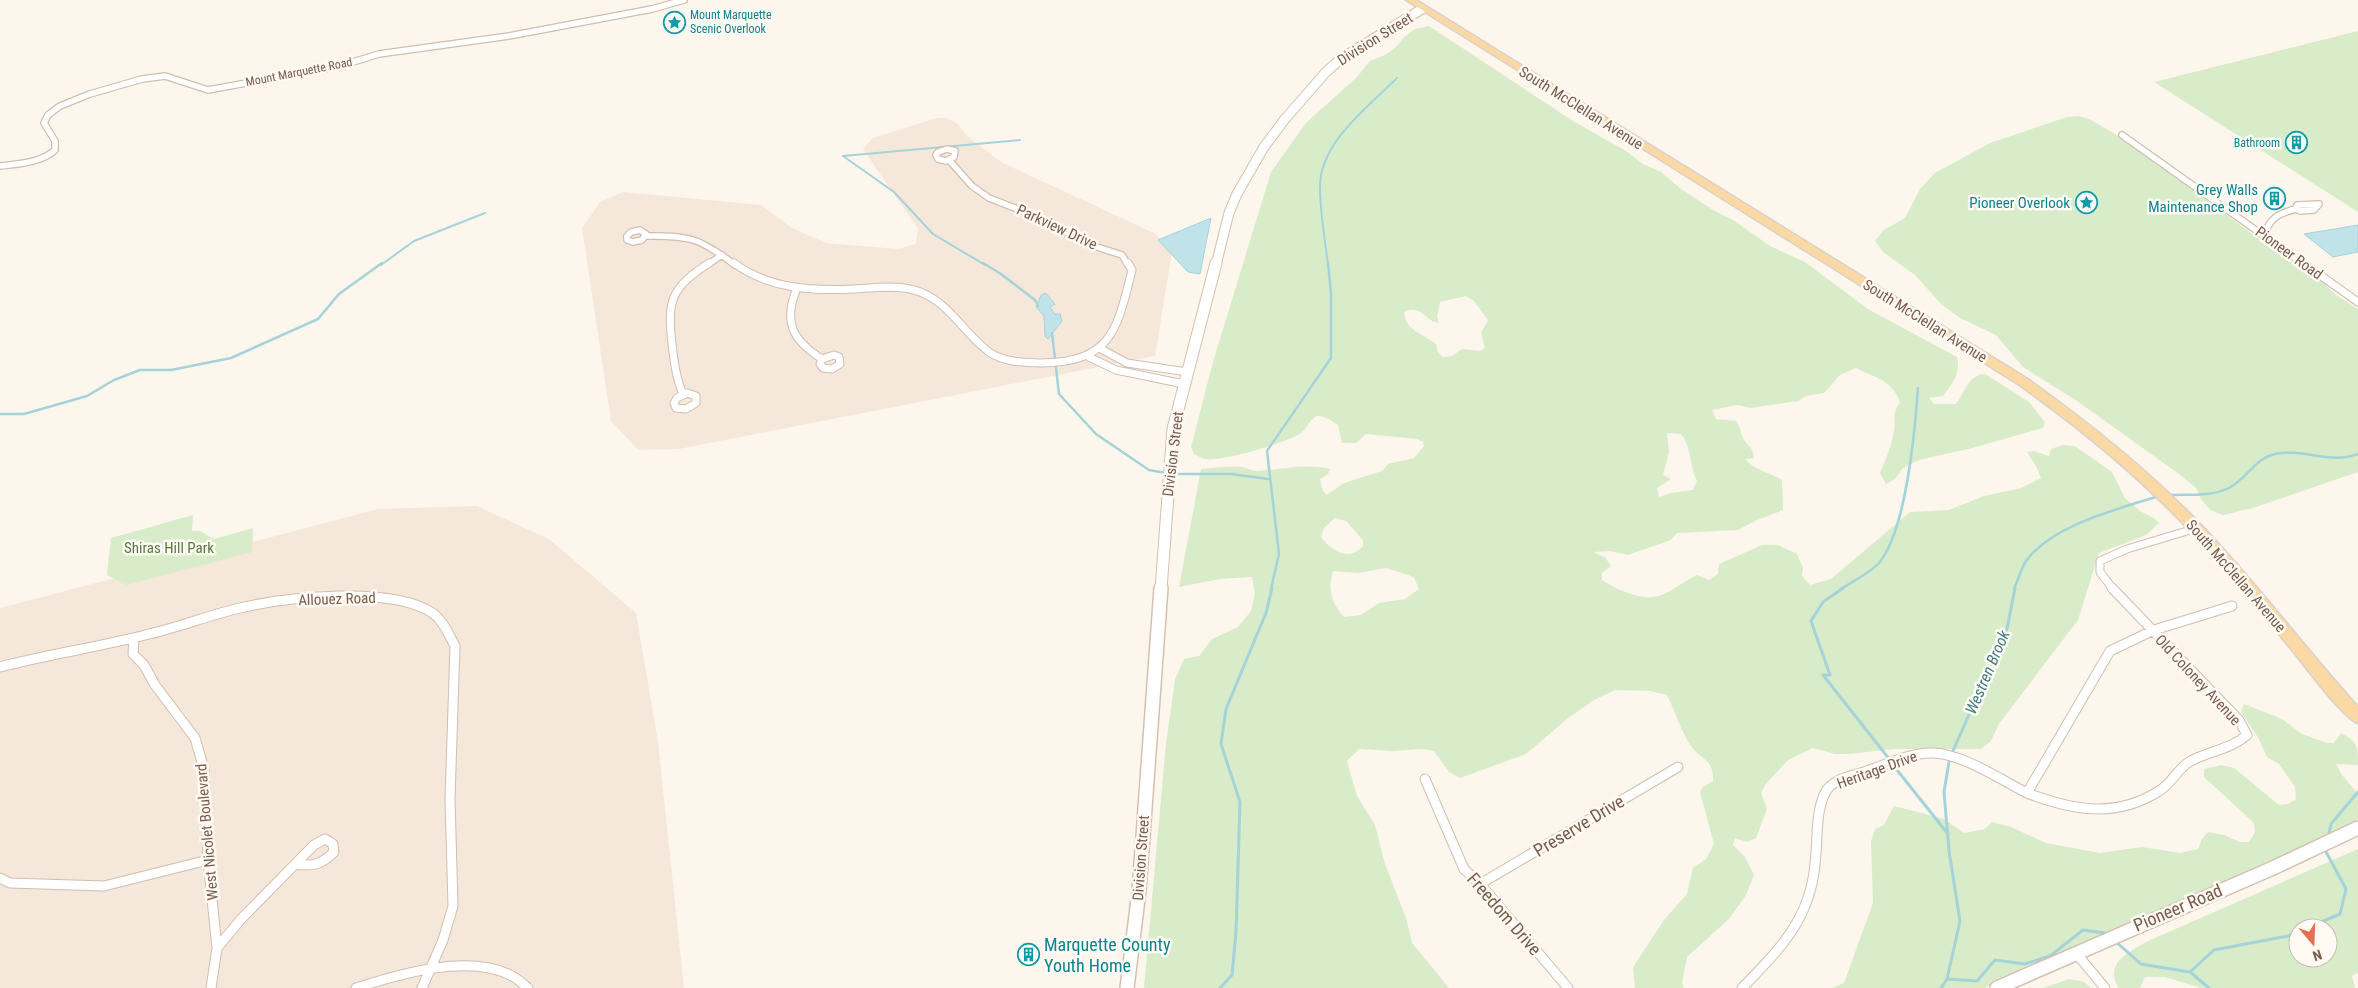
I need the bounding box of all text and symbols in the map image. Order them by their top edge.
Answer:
place label: Mount Marquette Scenic Overlook [690,8,772,36]
street label: Division Street [1334,9,1416,69]
place icon: Mount Marquette Scenic Overlook [662,10,686,34]
street label: Mount Marquette Road [244,55,354,89]
street label: South McClellan Avenue [1516,63,1646,153]
building icon: Bathroom [2284,131,2308,155]
place label: Bathroom [2234,136,2280,150]
place label: Grey Walls Maintenance Shop [2148,181,2258,216]
building icon: Grey Walls Maintenance Shop [2262,187,2286,211]
place icon: Pioneer Overlook [2074,191,2098,215]
place label: Pioneer Overlook [1969,194,2070,212]
street label: Parkview Drive [1014,201,1100,253]
street label: Pioneer Road [2252,223,2326,283]
street label: South McClellan Avenue [1860,276,1990,366]
street label: Division Street [1159,410,1187,498]
street label: South McClellan Avenue [2182,516,2290,636]
park label: Shiras Hill Park [124,539,214,557]
street label: Allouez Road [298,589,376,609]
water label: Westren Brook [1961,627,2014,717]
street label: Old Coloney Avenue [2151,631,2245,729]
street label: Heritage Drive [1835,747,1919,793]
street label: West Nicolet Boulevard [192,763,222,901]
street label: Preserve Drive [1530,790,1628,861]
street label: Division Street [1129,815,1153,901]
street label: Freedom Drive [1463,868,1546,959]
street label: Pioneer Road [2130,879,2225,936]
north arrow [2288,918,2338,968]
place label: Marquette County Youth Home [1044,934,1171,976]
building icon: Marquette County Youth Home [1016,943,1040,967]
text: N [2311,946,2324,964]

